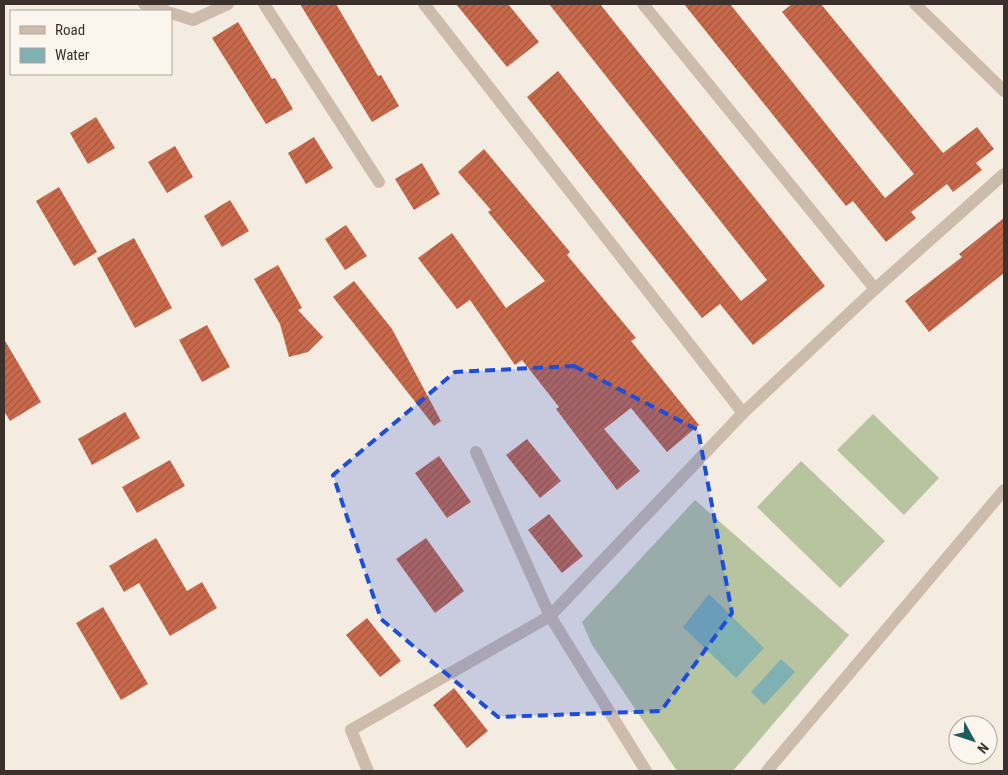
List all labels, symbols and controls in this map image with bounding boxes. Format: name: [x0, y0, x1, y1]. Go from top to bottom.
legend: [10, 10, 172, 75]
text: Road: [55, 21, 85, 39]
text: Water: [55, 46, 90, 64]
north arrow: [948, 715, 998, 765]
text: N: [974, 740, 992, 757]

